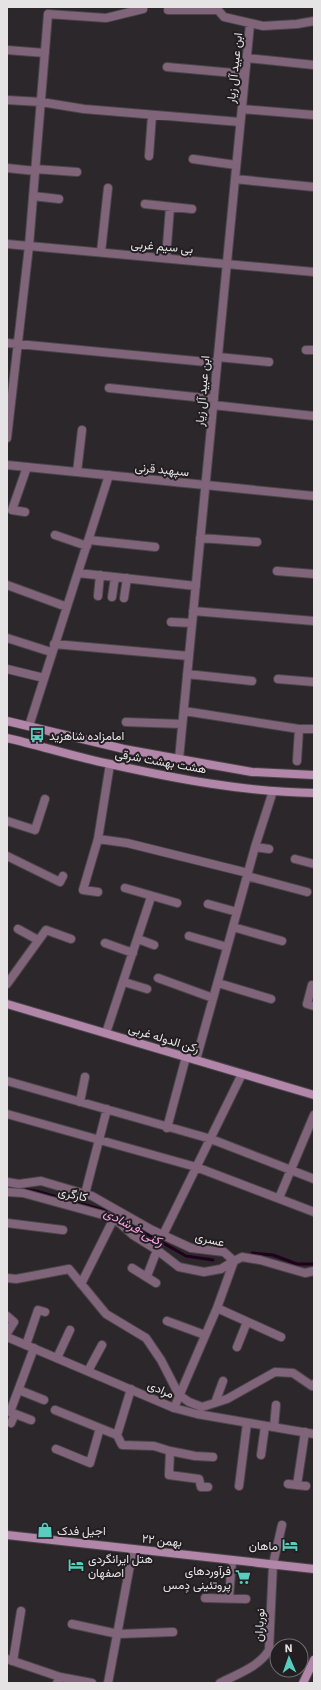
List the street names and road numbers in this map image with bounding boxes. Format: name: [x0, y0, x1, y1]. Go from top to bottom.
street label: ابن عبید آل زیار: [223, 32, 246, 105]
street label: بی سیم غربی: [130, 236, 194, 257]
street label: ابن عبید آل زیار: [191, 355, 214, 428]
street label: سپهبد قرنی: [134, 459, 190, 480]
street label: هشت بهشت شرقی: [114, 746, 208, 777]
street label: رکن الدوله غربی: [126, 1020, 201, 1057]
street label: کارگری: [57, 1183, 89, 1206]
street label: عسری: [194, 1228, 226, 1251]
street label: مرادی: [145, 1377, 176, 1402]
street label: ۲۲ بهمن: [141, 1530, 183, 1551]
street label: نورباران: [251, 1608, 268, 1642]

